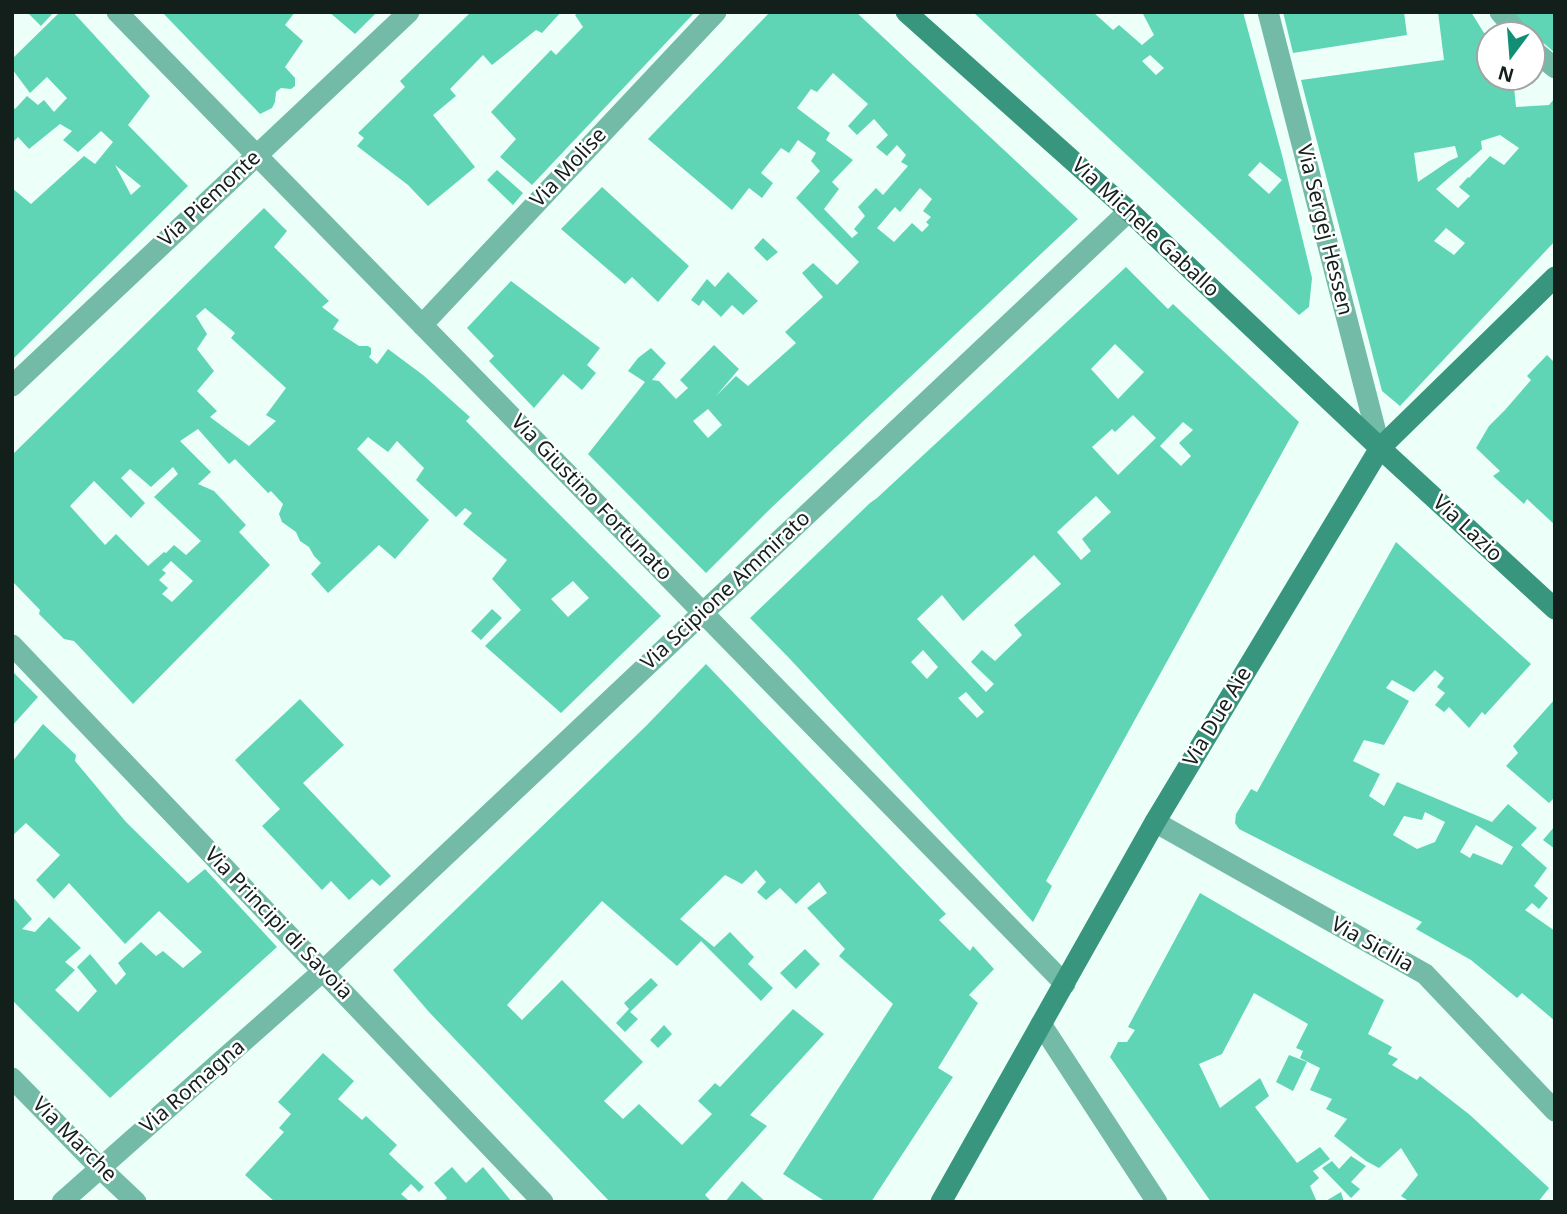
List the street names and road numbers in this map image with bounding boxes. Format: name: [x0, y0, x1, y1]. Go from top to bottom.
street label: Via Molise: [526, 123, 612, 213]
street label: Via Sergej Hessen: [1291, 142, 1357, 318]
street label: Via Piemonte: [154, 145, 266, 253]
street label: Via Michele Gaballo: [1066, 153, 1224, 303]
street label: Via Giustino Fortunato: [505, 410, 677, 586]
street label: Via Lazio: [1427, 490, 1507, 568]
street label: Via Scipione Ammirato: [636, 506, 816, 676]
street label: Via Due Aie: [1178, 663, 1258, 771]
street label: Via Principi di Savoia: [199, 843, 357, 1005]
street label: Via Sicilia: [1326, 912, 1418, 978]
street label: Via Romagna: [136, 1035, 250, 1139]
street label: Via Marche: [26, 1092, 122, 1188]

